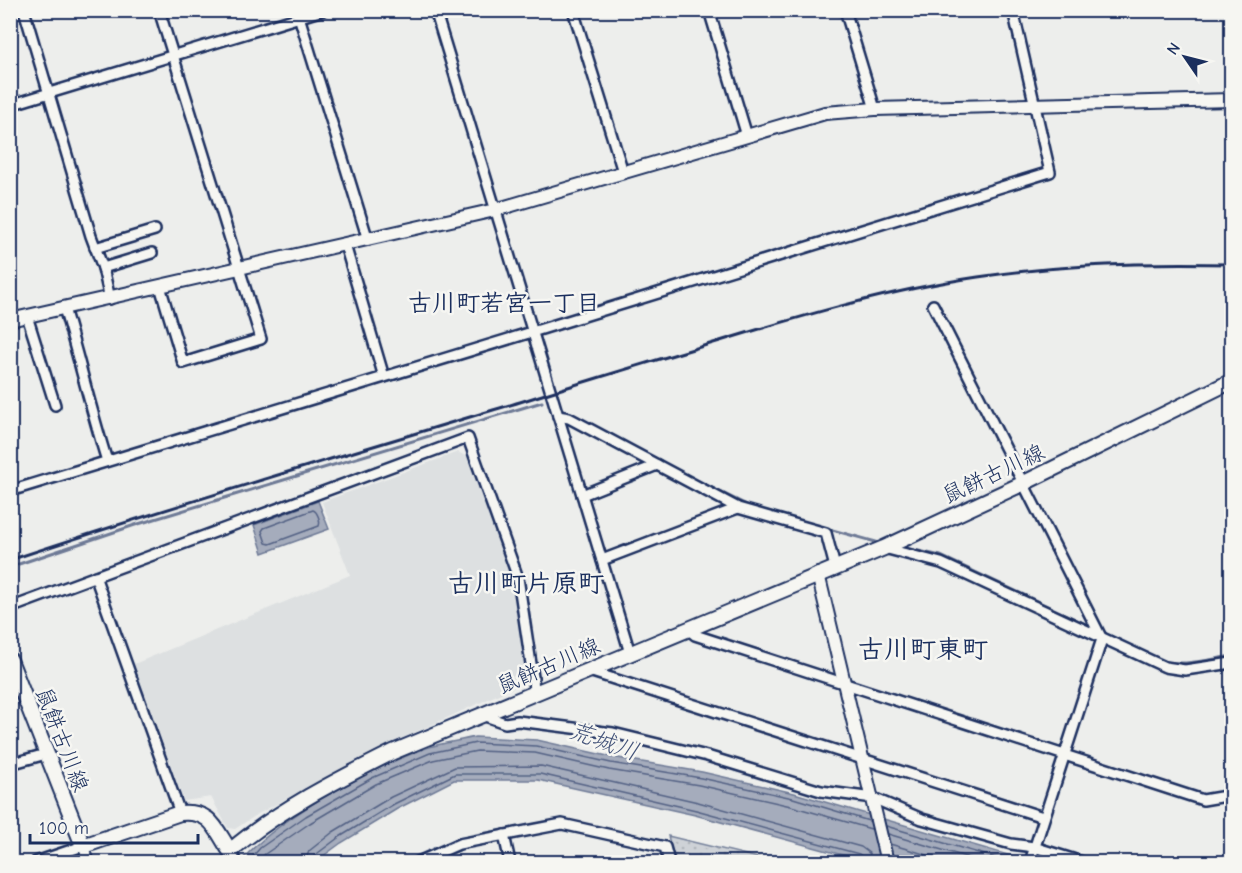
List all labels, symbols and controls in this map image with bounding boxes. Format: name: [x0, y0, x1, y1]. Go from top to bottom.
north arrow: [1155, 27, 1215, 87]
text: N: [1163, 40, 1184, 58]
district label: 古川町若宮一丁目: [408, 289, 600, 317]
street label: 鼠餅古川線: [938, 439, 1049, 509]
district label: 古川町片原町: [448, 569, 604, 599]
street label: 鼠餅古川線: [493, 632, 604, 699]
district label: 古川町東町: [858, 635, 988, 665]
street label: 鼠餅古川線: [30, 683, 94, 795]
water label: 荒城川: [565, 716, 643, 766]
scale bar: [30, 807, 198, 845]
text: 100 m: [39, 818, 89, 839]

